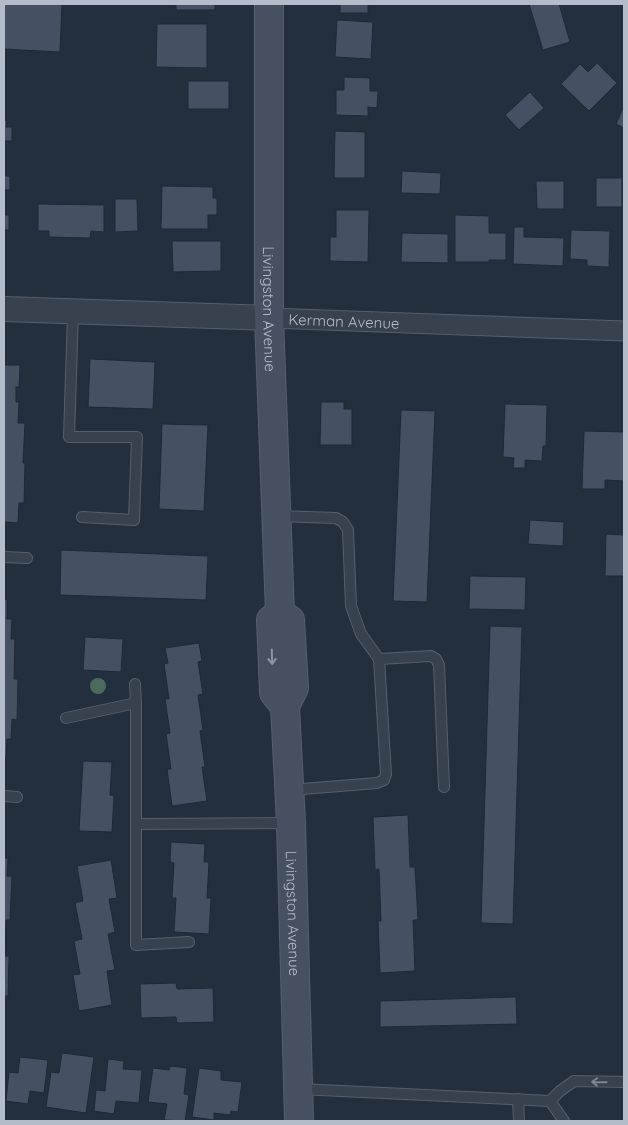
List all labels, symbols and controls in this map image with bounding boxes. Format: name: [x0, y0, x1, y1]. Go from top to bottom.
street label: Livingston Avenue: [259, 246, 280, 372]
street label: Kerman Avenue: [288, 309, 400, 332]
one-way arrow: [268, 649, 277, 665]
street label: Livingston Avenue: [282, 850, 305, 976]
one-way arrow: [591, 1077, 608, 1087]

